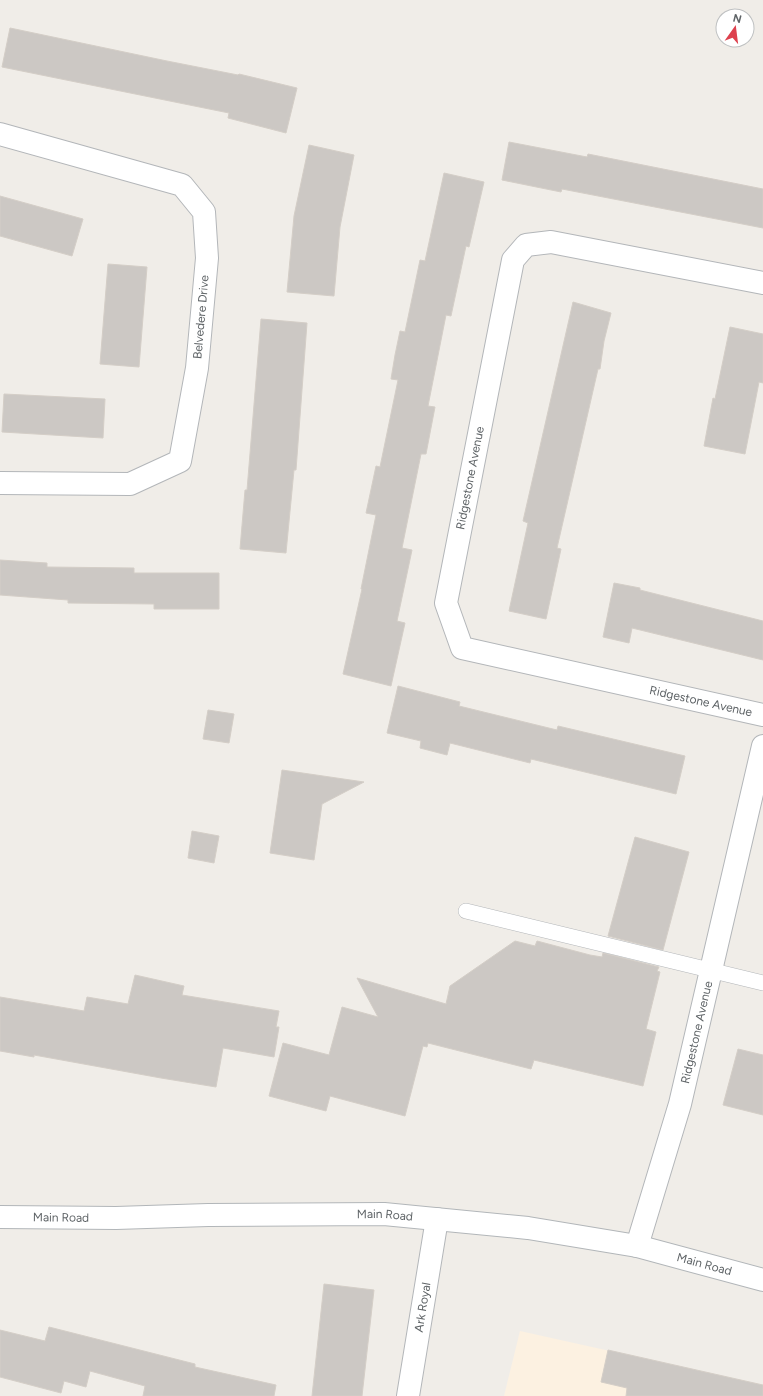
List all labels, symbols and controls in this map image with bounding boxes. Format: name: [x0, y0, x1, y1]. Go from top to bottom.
north arrow: [715, 8, 755, 48]
text: N: [732, 11, 743, 26]
street label: Belvedere Drive: [190, 274, 212, 359]
street label: Ridgestone Avenue: [453, 425, 487, 531]
street label: Ridgestone Avenue: [648, 683, 754, 720]
street label: Ridgestone Avenue: [678, 979, 715, 1085]
street label: Main Road: [357, 1207, 414, 1224]
street label: Main Road: [33, 1210, 89, 1225]
street label: Main Road: [675, 1250, 733, 1278]
street label: Ark Royal: [412, 1281, 434, 1333]

